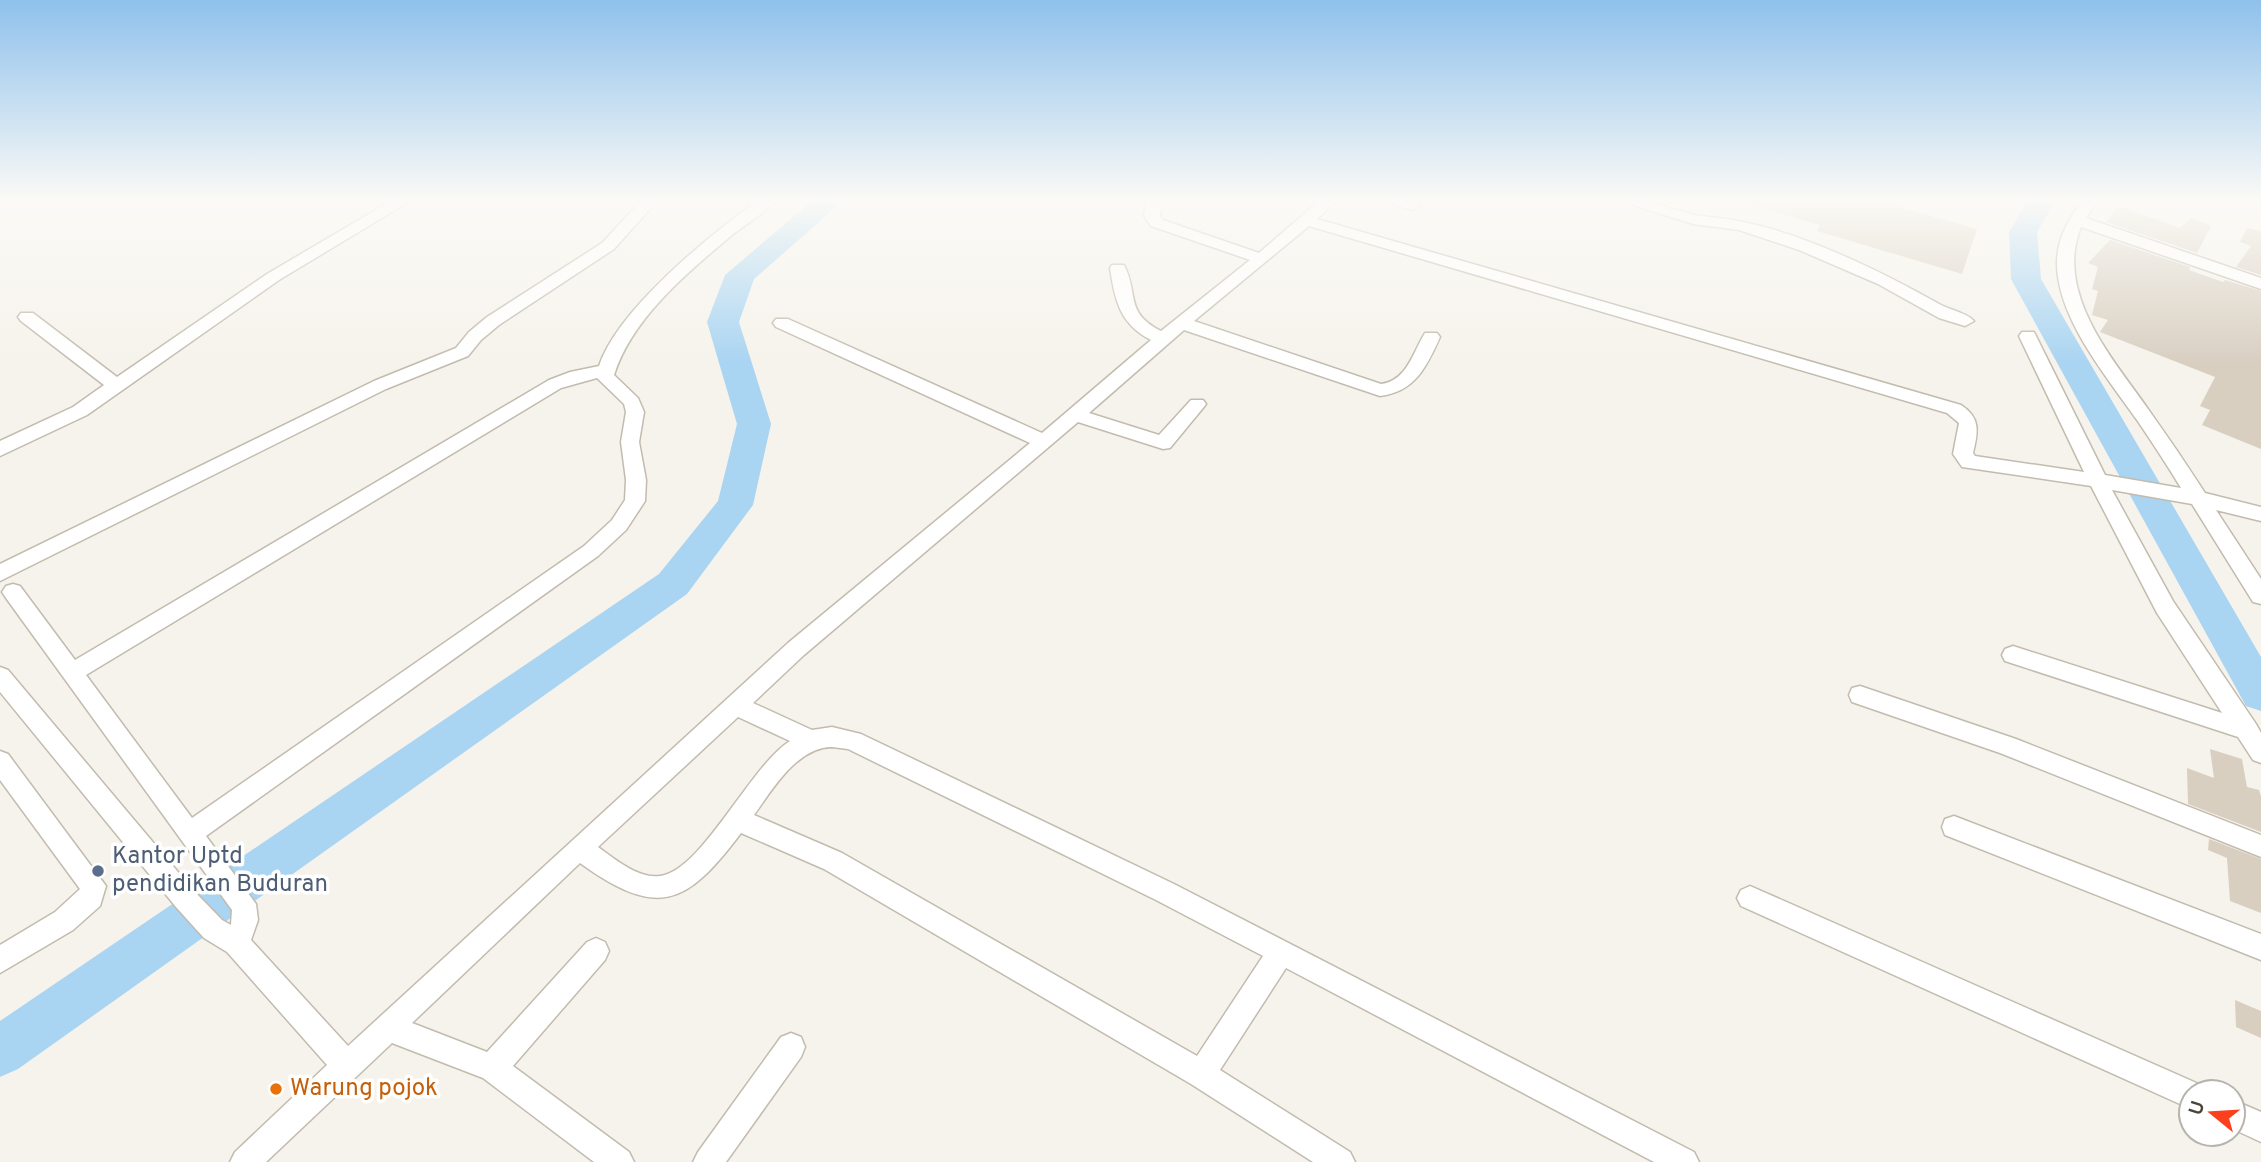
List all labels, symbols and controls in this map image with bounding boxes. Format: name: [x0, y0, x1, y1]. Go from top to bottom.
place label: Kantor Uptd pendidikan Buduran: [112, 842, 328, 900]
marker: Kantor Uptd pendidikan Buduran: [90, 863, 106, 879]
place label: Warung pojok: [290, 1074, 438, 1104]
north arrow: [2177, 1078, 2247, 1148]
marker: Warung pojok: [268, 1081, 284, 1097]
text: U: [2184, 1098, 2211, 1119]

